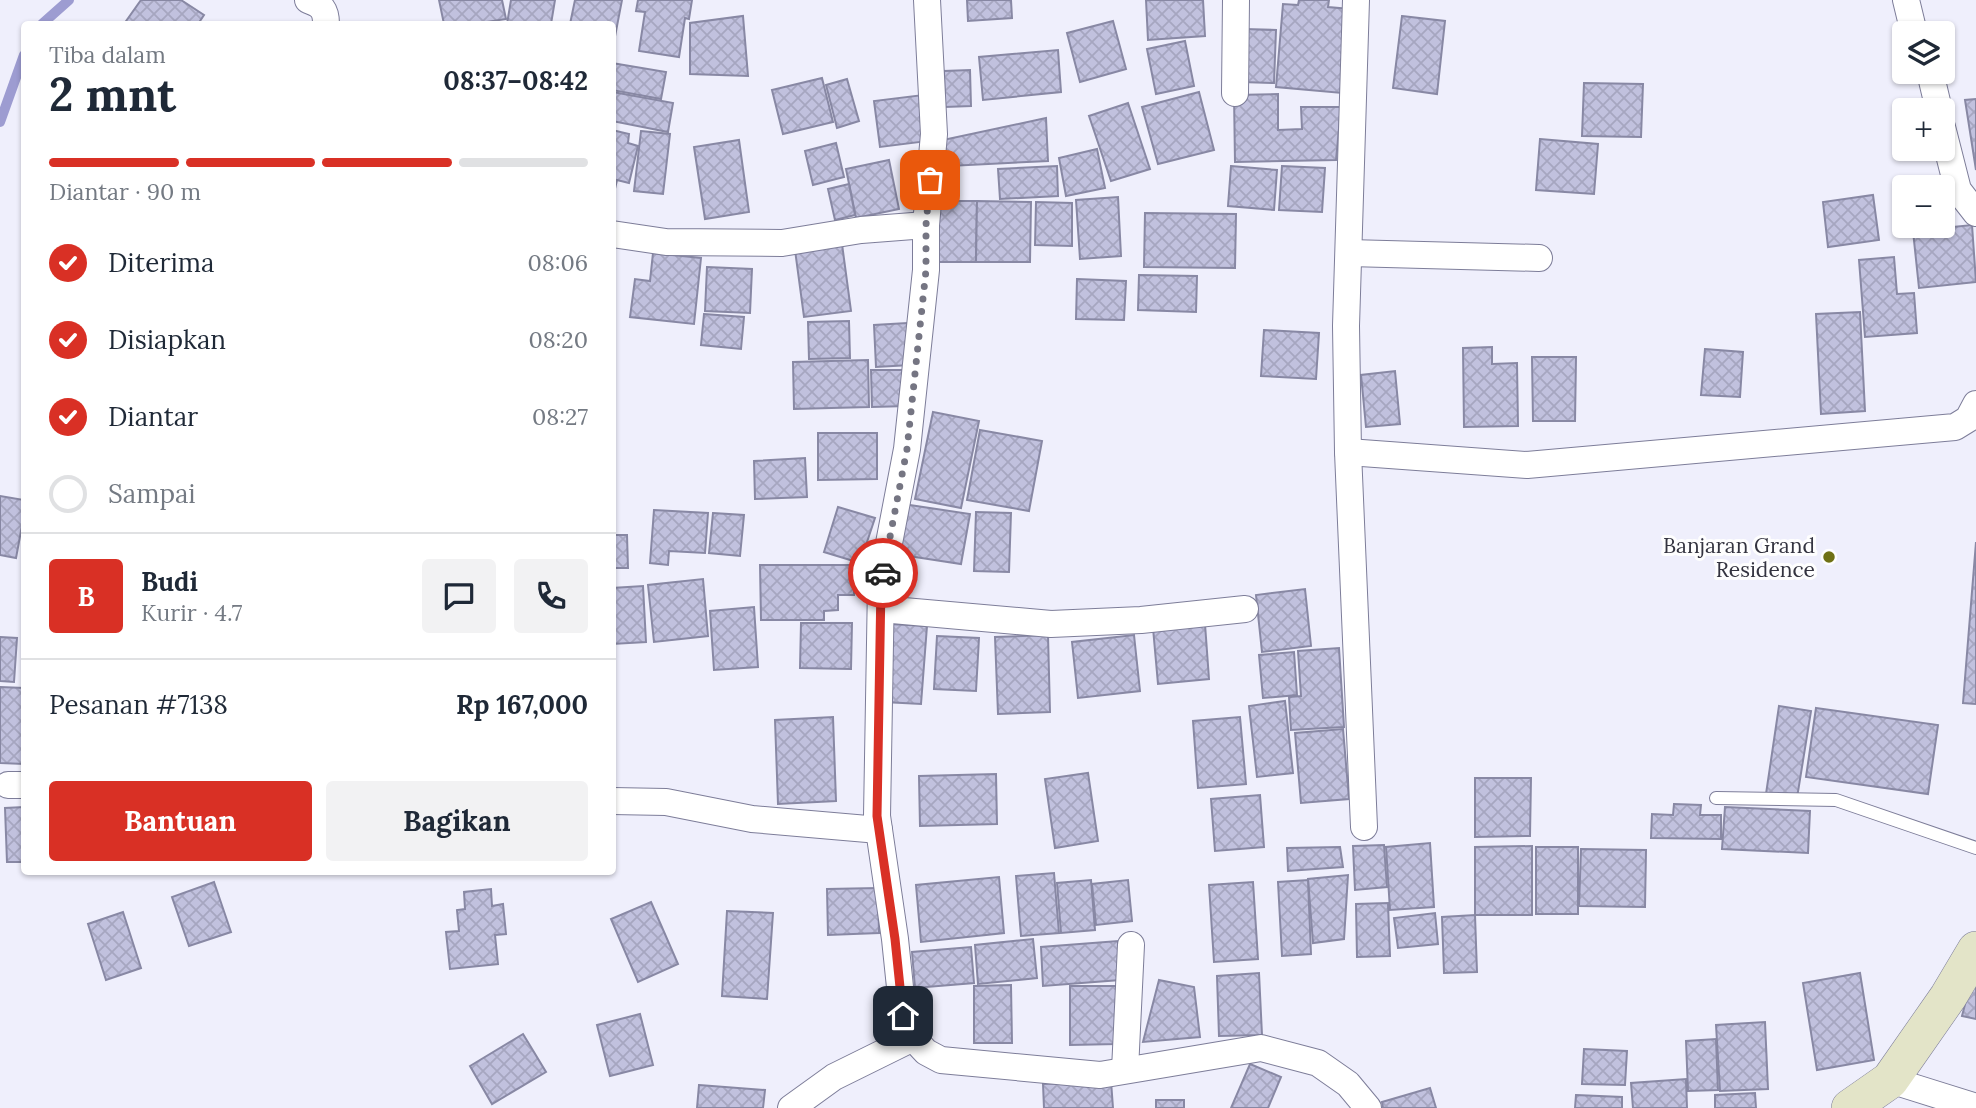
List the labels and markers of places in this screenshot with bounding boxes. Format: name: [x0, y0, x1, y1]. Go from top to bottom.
pin: [900, 150, 960, 210]
place label: Banjaran Grand Residence: [1663, 532, 1815, 583]
marker: Banjaran Grand Residence: [1821, 549, 1837, 565]
pin: [873, 986, 933, 1046]

